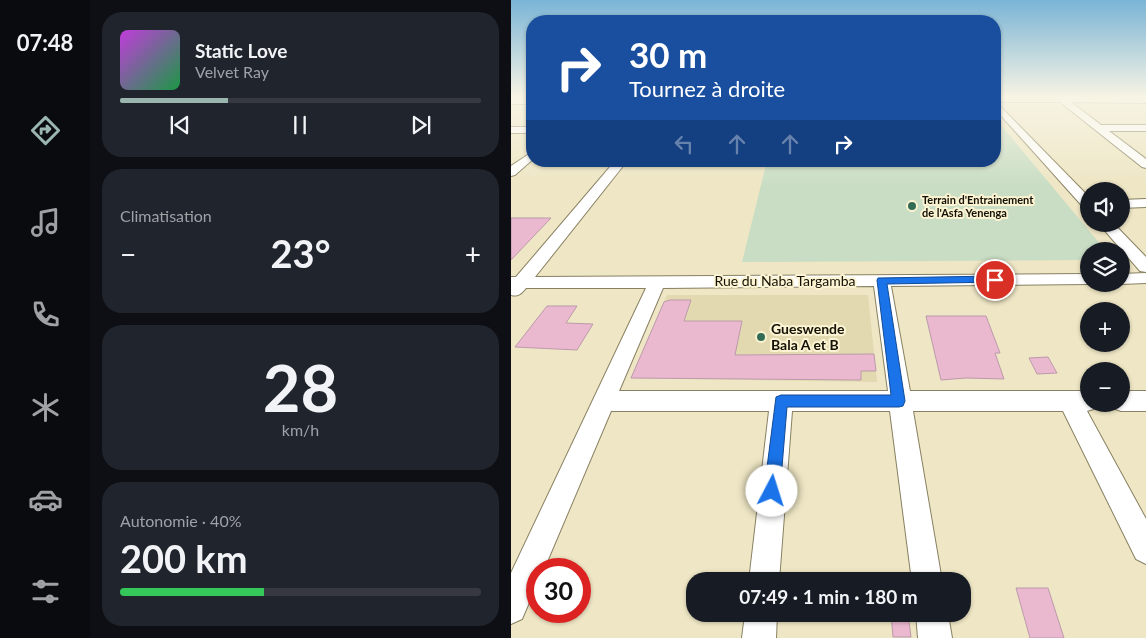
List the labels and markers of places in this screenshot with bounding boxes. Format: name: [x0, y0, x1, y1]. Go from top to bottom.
place label: Terrain d'Entrainement de l'Asfa Yenenga: [922, 193, 1034, 219]
marker: Terrain d'Entrainement de l'Asfa Yenenga: [906, 200, 918, 212]
pin: [974, 259, 1016, 301]
place label: Gueswende Bala A et B: [771, 320, 845, 353]
marker: Gueswende Bala A et B: [755, 331, 767, 343]

